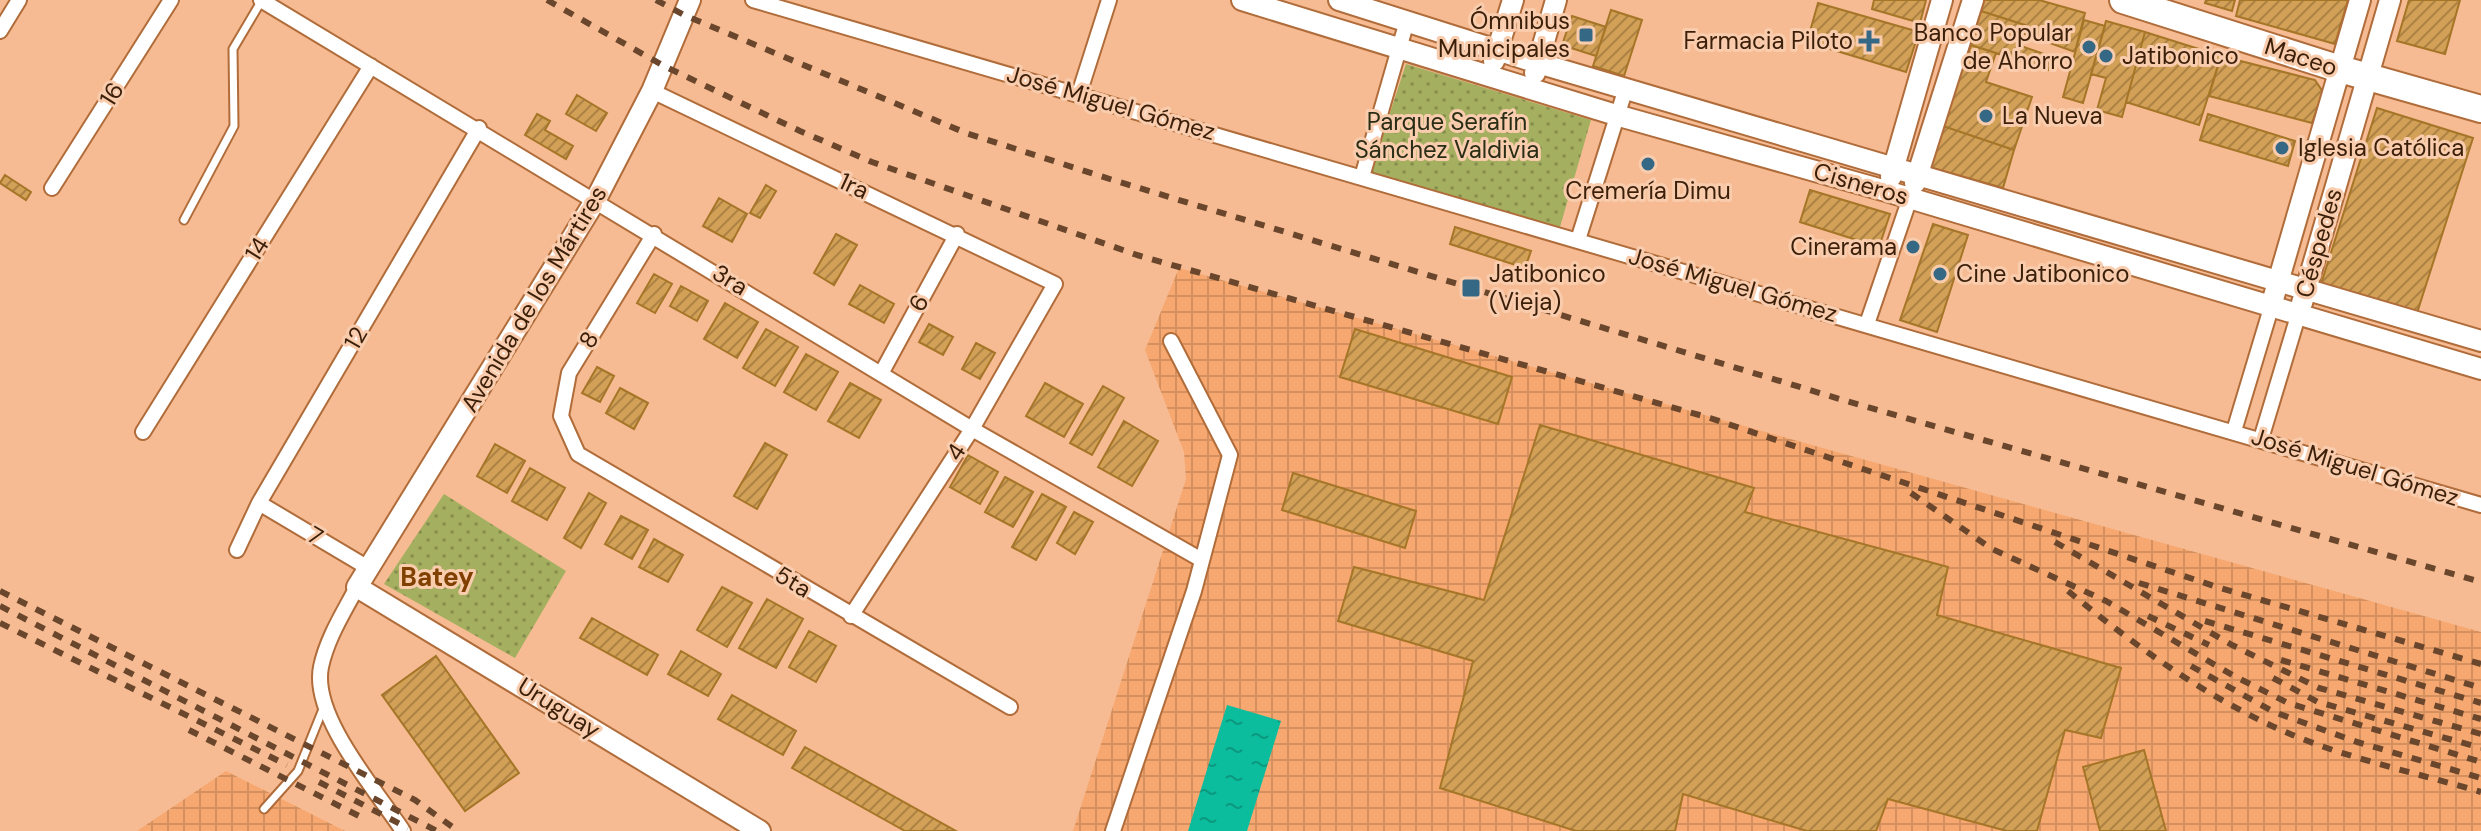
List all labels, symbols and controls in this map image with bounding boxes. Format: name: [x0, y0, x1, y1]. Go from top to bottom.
place label: Ómnibus Municipales: [1438, 5, 1570, 64]
place label: Banco Popular de Ahorro: [1914, 17, 2073, 76]
place label: Farmacia Piloto: [1684, 25, 1853, 56]
marker: Ómnibus Municipales: [1577, 26, 1595, 44]
street label: Maceo: [2261, 30, 2342, 83]
marker: Farmacia Piloto: [1860, 32, 1878, 50]
marker: Banco Popular de Ahorro: [2080, 38, 2098, 56]
place label: Jatibonico: [2122, 40, 2239, 71]
marker: Jatibonico: [2097, 47, 2115, 65]
street label: José Miguel Gómez: [1003, 58, 1219, 147]
street label: 16: [92, 76, 131, 112]
place label: La Nueva: [2002, 100, 2103, 131]
park label: Parque Serafín Sánchez Valdivia: [1355, 106, 1539, 165]
marker: La Nueva: [1977, 107, 1995, 125]
place label: Iglesia Católica: [2298, 132, 2464, 163]
marker: Iglesia Católica: [2273, 139, 2291, 157]
marker: Cremería Dimu: [1639, 155, 1657, 173]
street label: Cisneros: [1810, 155, 1912, 212]
street label: 1ra: [834, 165, 874, 206]
place label: Cremería Dimu: [1565, 175, 1731, 206]
street label: Avenida de los Mártires: [454, 180, 614, 418]
street label: Céspedes: [2288, 185, 2349, 301]
street label: 14: [238, 231, 276, 266]
place label: Cinerama: [1790, 231, 1897, 262]
marker: Cinerama: [1904, 238, 1922, 256]
street label: José Miguel Gómez: [1625, 240, 1841, 329]
street label: 3ra: [707, 257, 754, 302]
place label: Jatibonico (Vieja): [1489, 258, 1606, 317]
place label: Cine Jatibonico: [1956, 258, 2129, 289]
marker: Cine Jatibonico: [1931, 265, 1949, 283]
marker: Jatibonico (Vieja): [1460, 277, 1482, 299]
street label: 6: [901, 289, 936, 317]
street label: 12: [337, 321, 374, 355]
street label: 8: [572, 326, 606, 354]
street label: José Miguel Gómez: [2248, 420, 2463, 513]
street label: 4: [939, 437, 973, 466]
street label: 7: [302, 519, 329, 552]
street label: 5ta: [769, 559, 817, 604]
district label: Batey: [400, 560, 474, 594]
street label: Uruguay: [512, 670, 606, 745]

